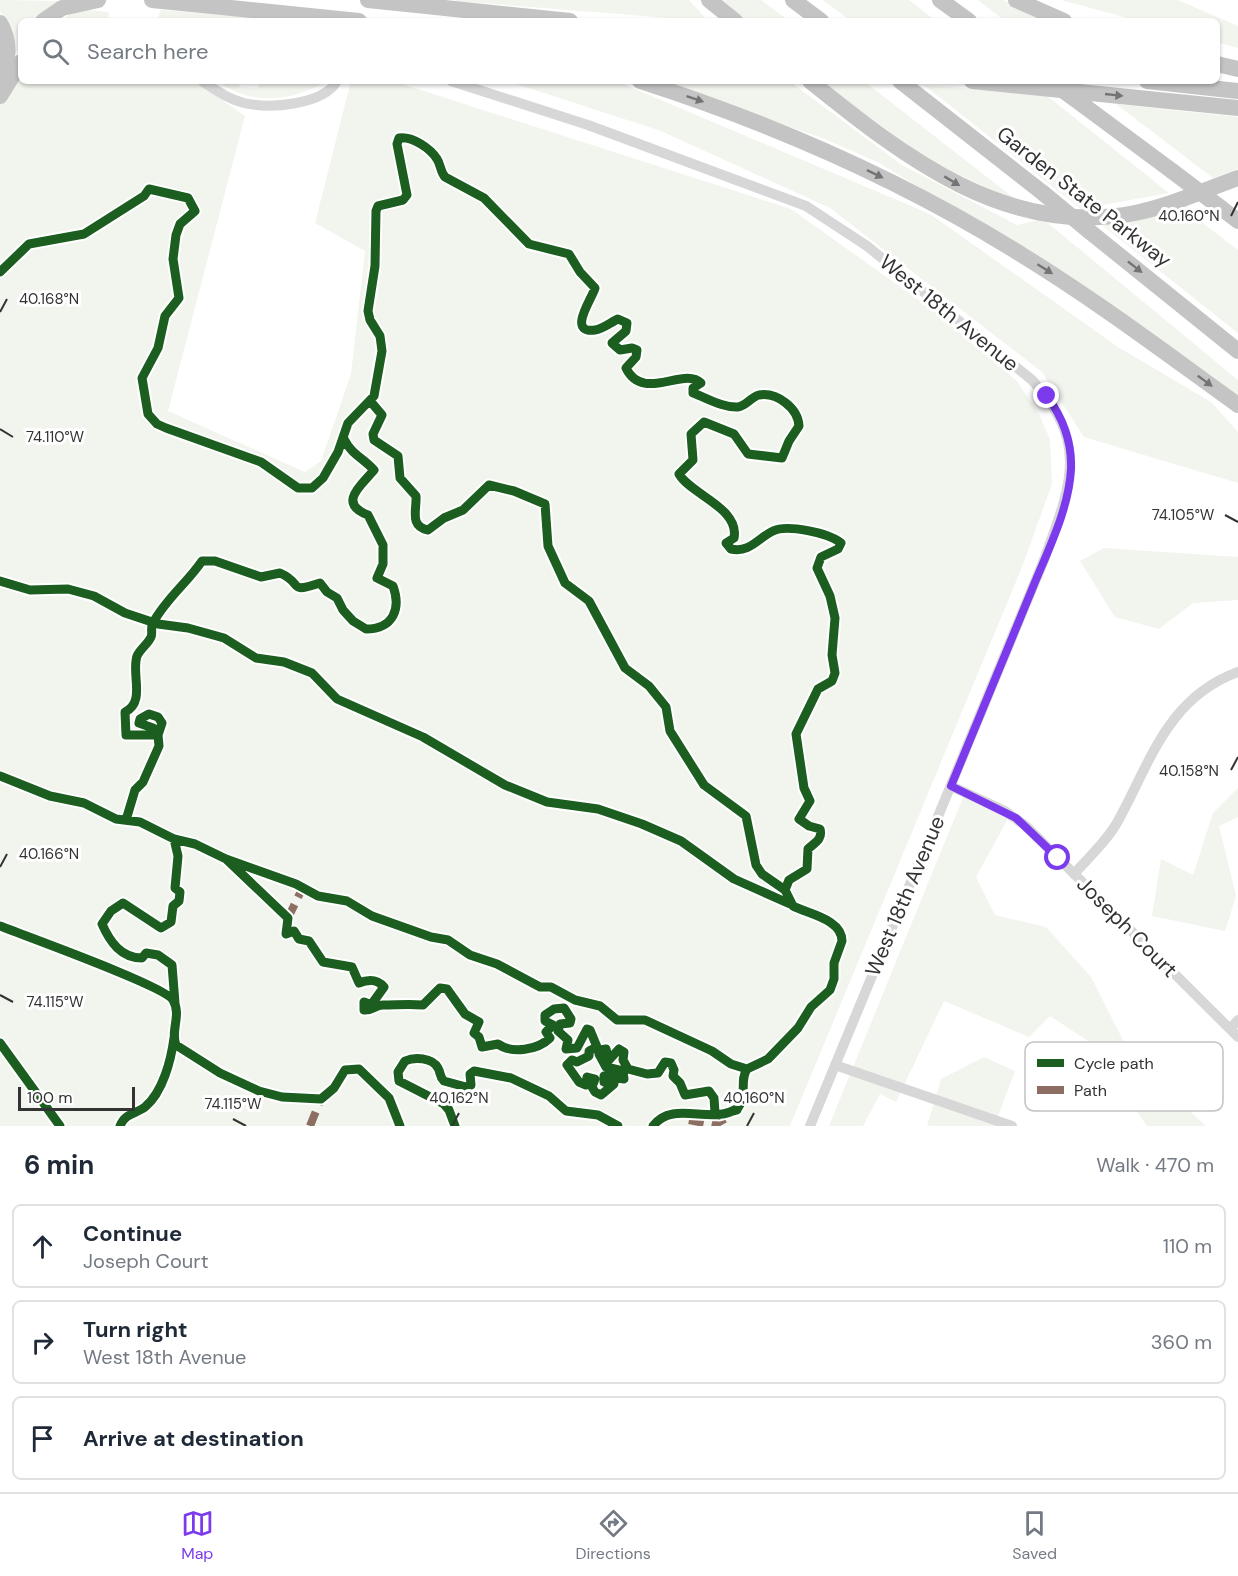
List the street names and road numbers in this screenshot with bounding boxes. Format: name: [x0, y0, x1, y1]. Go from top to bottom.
street label: Garden State Parkway: [991, 120, 1177, 274]
street label: West 18th Avenue: [873, 248, 1025, 378]
street label: West 18th Avenue: [859, 811, 951, 980]
street label: Joseph Court: [1071, 871, 1183, 983]

